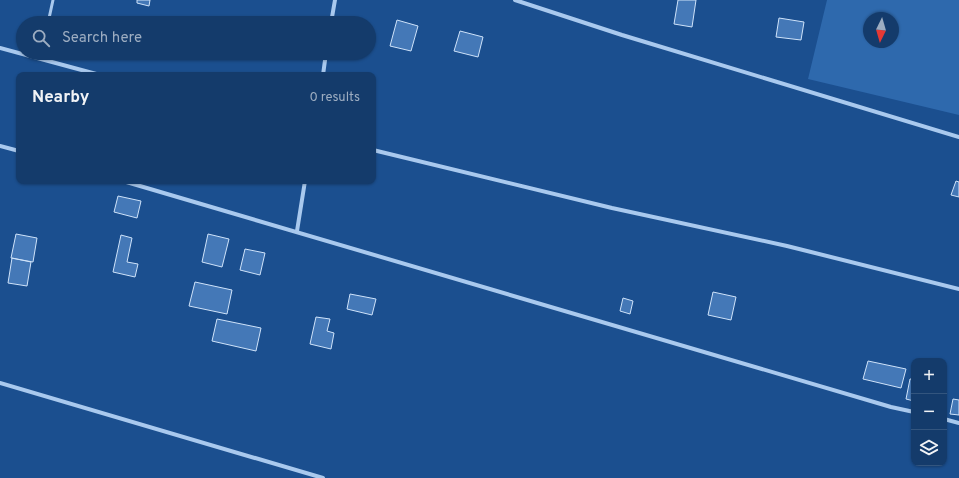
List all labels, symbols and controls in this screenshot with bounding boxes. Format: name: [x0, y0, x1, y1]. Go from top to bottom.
north arrow: [863, 12, 899, 48]
search box: [16, 16, 376, 60]
icon: search: [30, 27, 52, 49]
text: Search here: [62, 29, 142, 48]
text: Nearby: [32, 87, 89, 109]
text: 0 results: [309, 90, 360, 106]
map controls: [911, 358, 947, 466]
button: +: [911, 358, 947, 394]
button: −: [911, 394, 947, 430]
button: layers: [911, 430, 947, 466]

